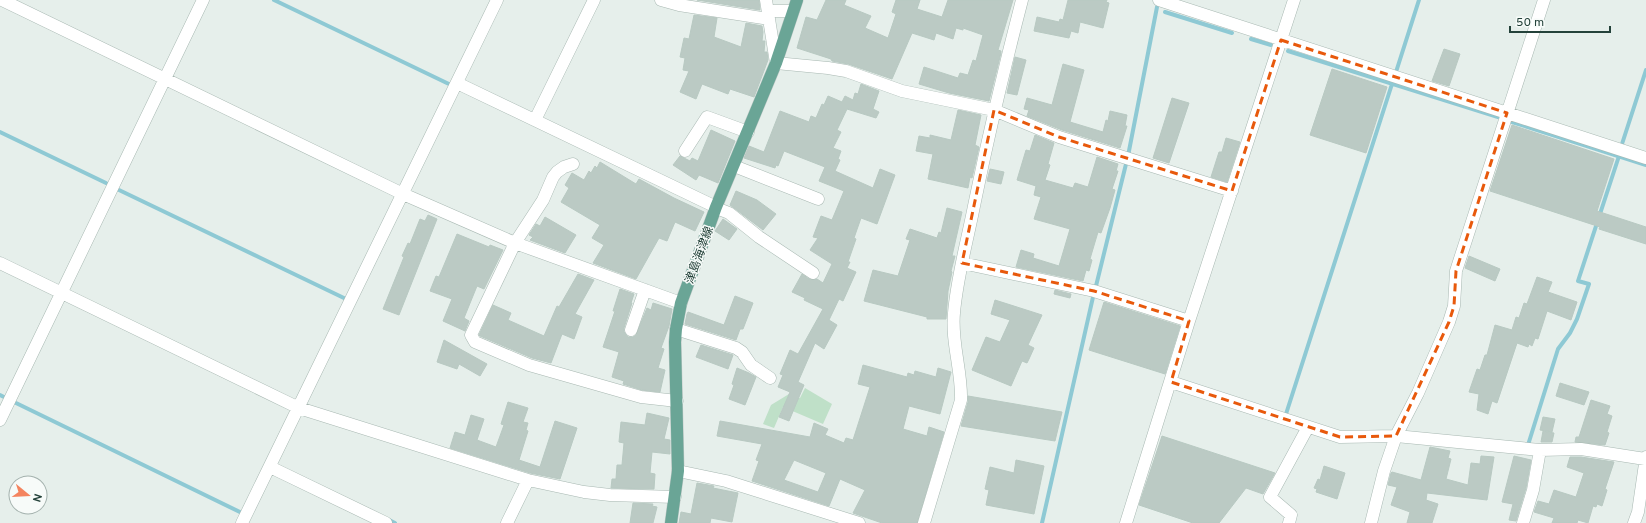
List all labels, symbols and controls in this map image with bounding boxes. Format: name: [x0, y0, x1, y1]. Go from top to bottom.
scale bar: [1510, 8, 1610, 34]
text: 50 m: [1516, 15, 1544, 31]
street label: 津島海津線: [682, 224, 718, 286]
north arrow: [8, 475, 48, 515]
text: N: [29, 492, 44, 504]

